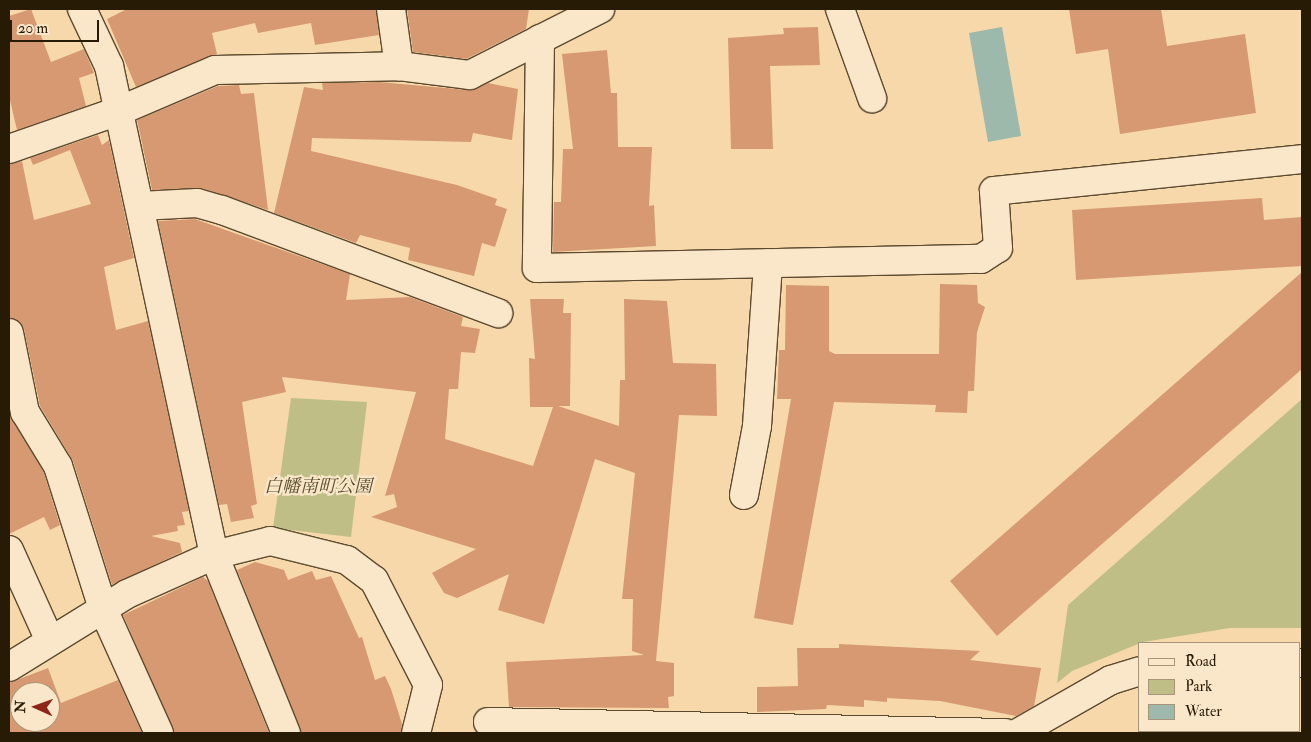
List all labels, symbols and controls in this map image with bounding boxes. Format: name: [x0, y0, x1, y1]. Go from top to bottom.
scale bar: [12, 10, 101, 42]
text: 20 m: [18, 19, 48, 38]
park label: 白幡南町公園: [264, 476, 372, 498]
legend: [1138, 642, 1301, 732]
text: Road: [1185, 652, 1216, 671]
text: Park: [1185, 677, 1212, 696]
north arrow: [10, 682, 60, 732]
text: N: [12, 700, 29, 713]
text: Water: [1185, 702, 1222, 721]

